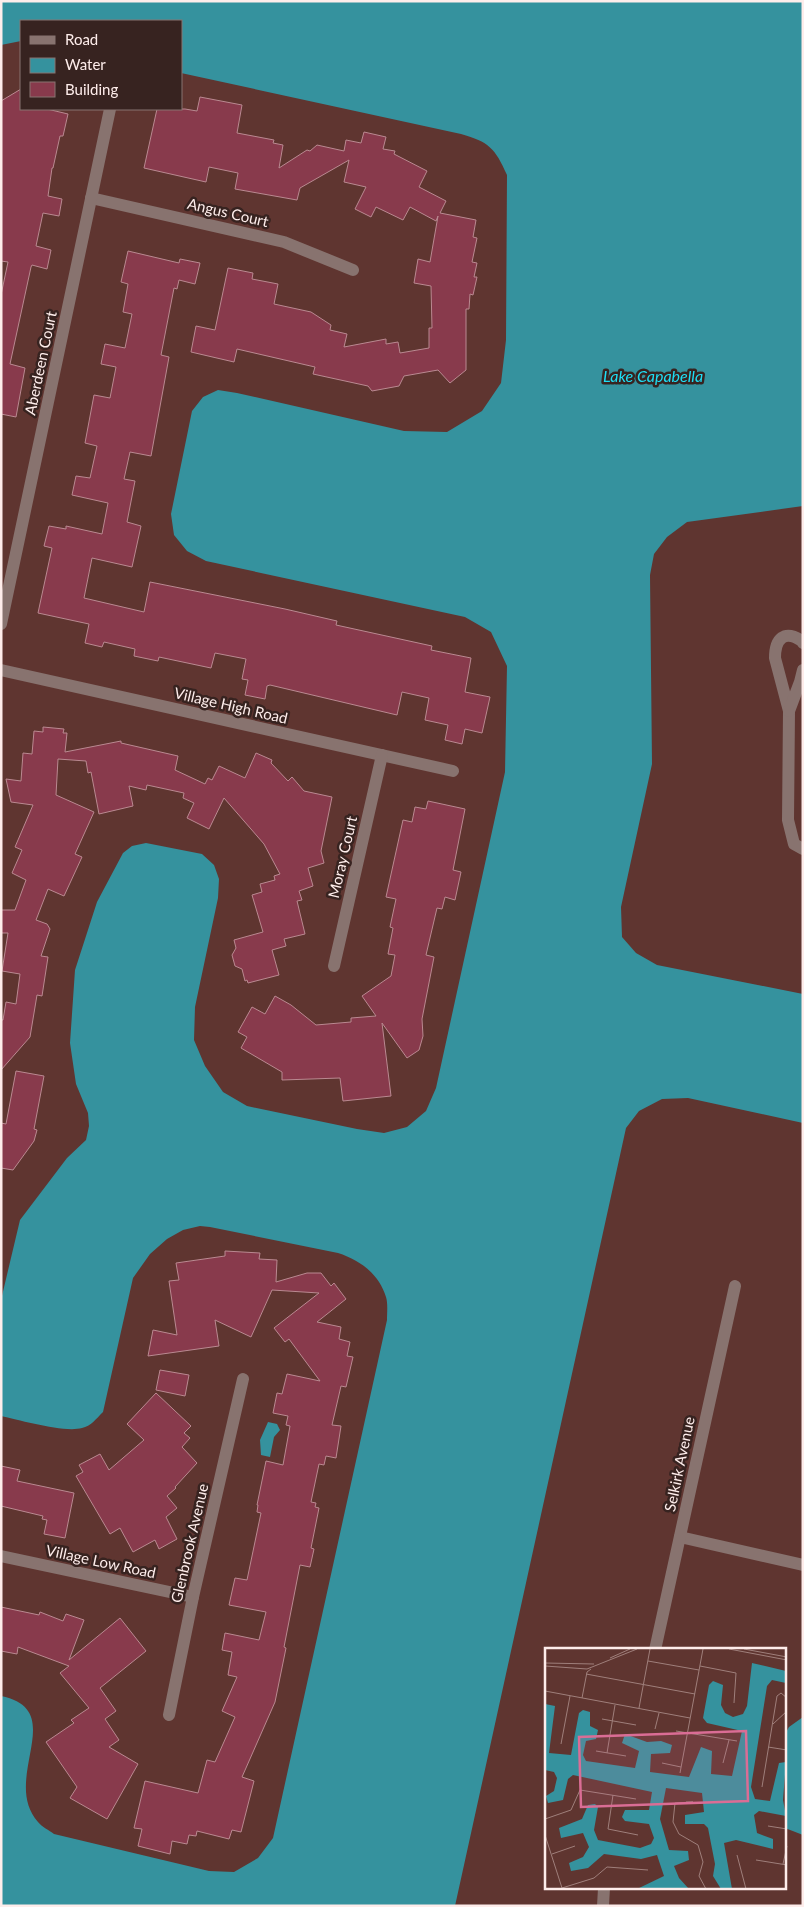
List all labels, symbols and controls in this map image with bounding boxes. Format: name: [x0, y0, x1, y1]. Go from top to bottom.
legend: [20, 20, 182, 110]
text: Road: [65, 30, 98, 48]
text: Water: [65, 55, 106, 73]
text: Building: [65, 80, 118, 98]
street label: Angus Court: [186, 194, 271, 230]
street label: Aberdeen Court: [20, 309, 60, 417]
water label: Lake Capabella: [603, 366, 703, 385]
street label: Village High Road: [172, 683, 290, 727]
street label: Moray Court: [324, 814, 360, 900]
street label: Selkirk Avenue: [660, 1415, 698, 1513]
street label: Glenbrook Avenue: [167, 1482, 211, 1604]
street label: Village Low Road: [44, 1541, 158, 1581]
inset map: [545, 1648, 786, 1890]

